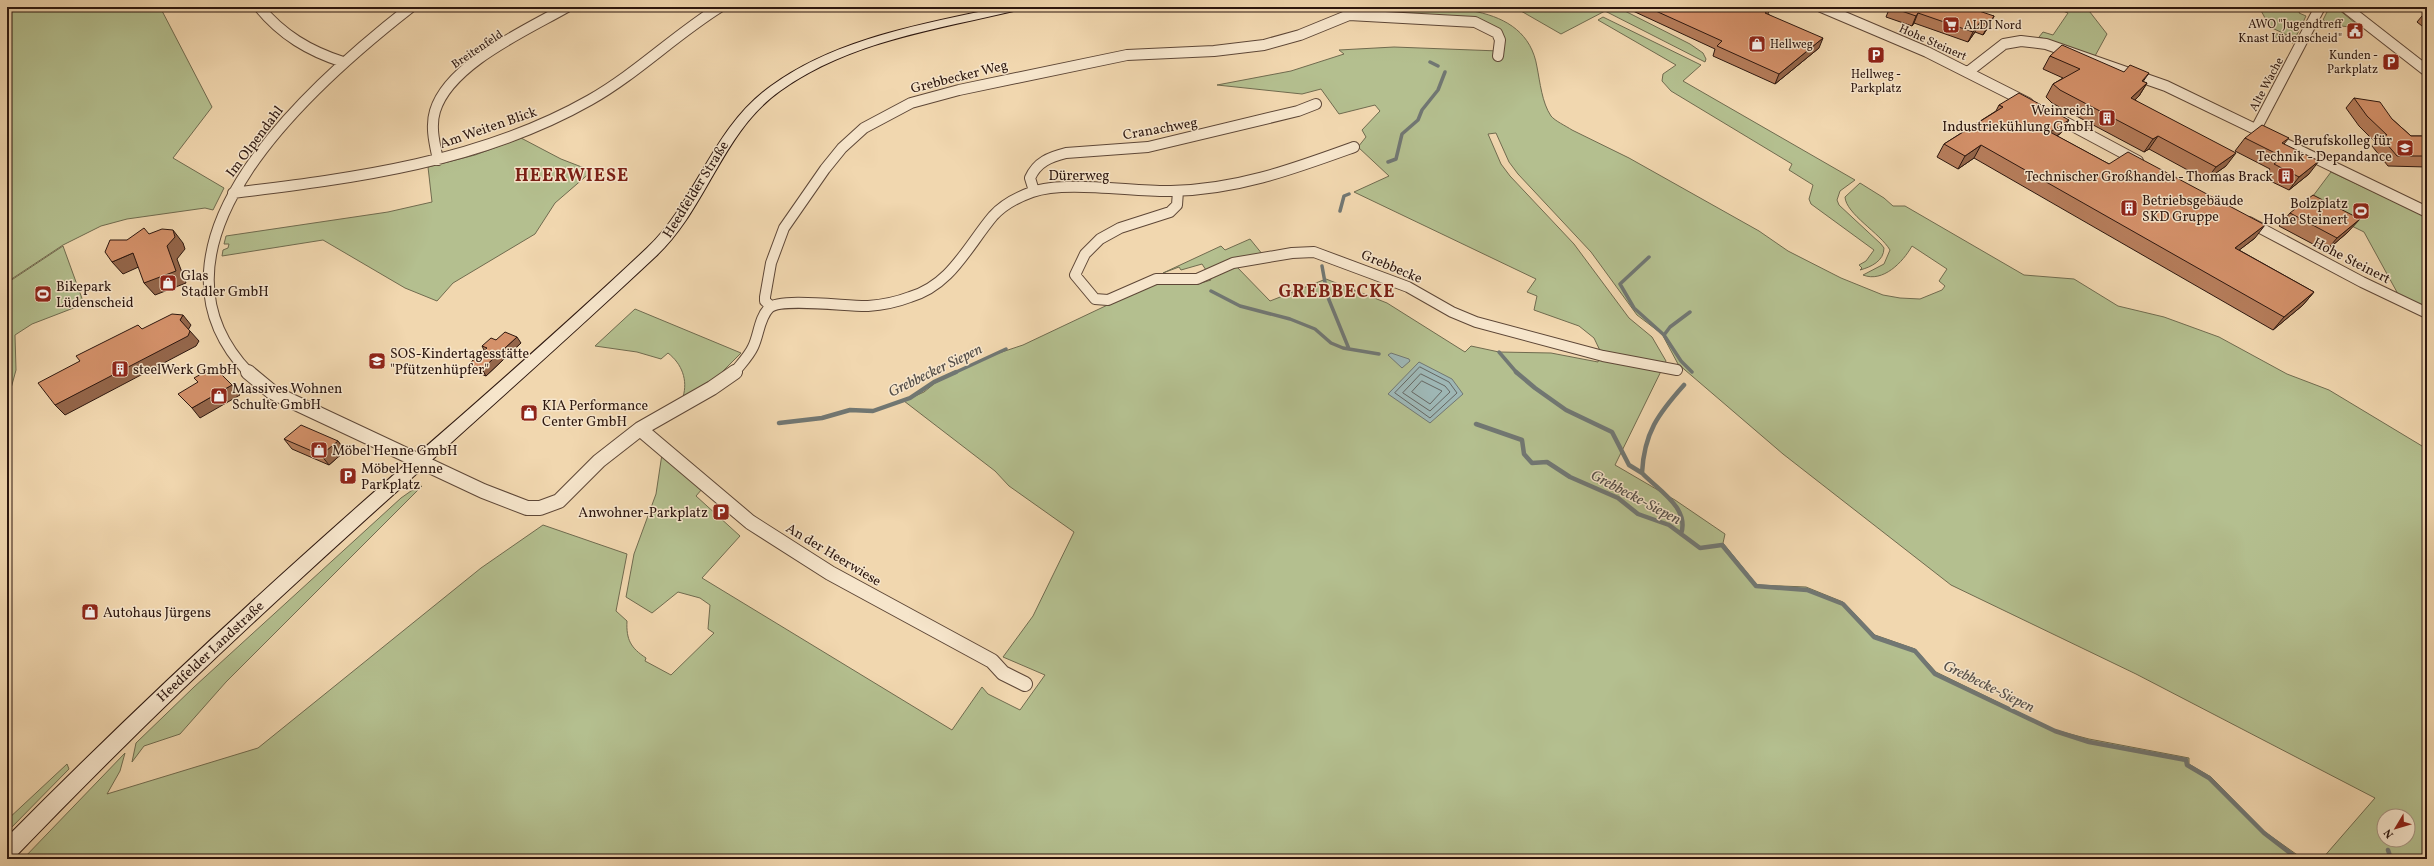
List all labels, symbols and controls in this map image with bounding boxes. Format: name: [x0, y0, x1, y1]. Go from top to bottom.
supermarket icon: ALDI Nord: [1941, 15, 1961, 35]
place label: AWO "Jugendtreff Knast Lüdenscheid": [2238, 17, 2343, 47]
place label: ALDI Nord: [1964, 18, 2022, 34]
street label: Hohe Steinert: [1896, 21, 1969, 65]
public building icon: AWO "Jugendtreff Knast Lüdenscheid": [2345, 21, 2365, 41]
street label: Breitenfeld: [449, 27, 507, 73]
shop icon: Hellweg: [1747, 34, 1767, 54]
place label: Hellweg: [1770, 37, 1813, 53]
parking icon: Hellweg - Parkplatz: [1866, 45, 1886, 65]
place label: Kunden - Parkplatz: [2327, 48, 2378, 78]
parking icon: Kunden - Parkplatz: [2381, 52, 2401, 72]
street label: Alte Wache: [2246, 54, 2288, 114]
street label: Grebbecker Weg: [909, 56, 1010, 99]
place label: Hellweg - Parkplatz: [1851, 67, 1901, 97]
street label: Im Olpendahl: [222, 102, 288, 182]
place label: Weinreich Industriekühlung GmbH: [1942, 102, 2094, 137]
street label: Am Weiten Blick: [437, 103, 540, 154]
building icon: Weinreich Industriekühlung GmbH: [2097, 108, 2117, 128]
street label: Cranachweg: [1121, 114, 1199, 145]
place label: Berufskolleg für Technik - Depandance: [2256, 132, 2392, 167]
street label: Heedfelder Straße: [659, 137, 734, 242]
school or university icon: Berufskolleg für Technik - Depandance: [2395, 138, 2415, 158]
district label: HEERWIESE: [515, 164, 629, 189]
building icon: Technischer Großhandel - Thomas Brack: [2276, 166, 2296, 186]
street label: Dürerweg: [1049, 167, 1109, 186]
place label: Technischer Großhandel - Thomas Brack: [2025, 168, 2273, 187]
place label: Betriebsgebäude SKD Gruppe: [2142, 192, 2244, 227]
place label: Bolzplatz Hohe Steinert: [2263, 195, 2348, 230]
building icon: Betriebsgebäude SKD Gruppe: [2119, 198, 2139, 218]
sports icon: Bolzplatz Hohe Steinert: [2351, 201, 2371, 221]
street label: Hohe Steinert: [2309, 234, 2393, 289]
street label: Grebbecke: [1358, 246, 1425, 289]
place label: Glas Stadler GmbH: [181, 267, 269, 302]
shop icon: Glas Stadler GmbH: [158, 273, 178, 293]
place label: Bikepark Lüdenscheid: [56, 278, 134, 313]
district label: GREBBECKE: [1279, 280, 1395, 305]
sports icon: Bikepark Lüdenscheid: [33, 284, 53, 304]
water label: Grebbecker Siepen: [885, 339, 986, 403]
place label: SOS-Kindertagesstätte "Pfützenhüpfer": [390, 345, 529, 380]
school or university icon: SOS-Kindertagesstätte "Pfützenhüpfer": [367, 351, 387, 371]
building icon: steelWerk GmbH: [110, 359, 130, 379]
place label: steelWerk GmbH: [133, 361, 237, 380]
place label: Massives Wohnen Schulte GmbH: [232, 380, 342, 415]
shop icon: Massives Wohnen Schulte GmbH: [209, 386, 229, 406]
place label: KIA Performance Center GmbH: [542, 397, 649, 432]
shop icon: KIA Performance Center GmbH: [519, 403, 539, 423]
shop icon: Möbel Henne GmbH: [309, 440, 329, 460]
place label: Möbel Henne GmbH: [332, 442, 458, 461]
place label: Möbel Henne Parkplatz: [361, 460, 443, 495]
parking icon: Möbel Henne Parkplatz: [338, 466, 358, 486]
water label: Grebbecke-Siepen: [1586, 466, 1684, 531]
parking icon: Anwohner-Parkplatz: [711, 502, 731, 522]
place label: Anwohner-Parkplatz: [578, 504, 708, 523]
street label: An der Heerwiese: [782, 519, 885, 591]
street label: Heedfelder Landstraße: [153, 597, 269, 707]
shop icon: Autohaus Jürgens: [80, 602, 100, 622]
place label: Autohaus Jürgens: [103, 604, 211, 623]
water label: Grebbecke-Siepen: [1939, 656, 2038, 719]
north arrow: [2376, 808, 2416, 848]
text: N: [2381, 825, 2398, 841]

